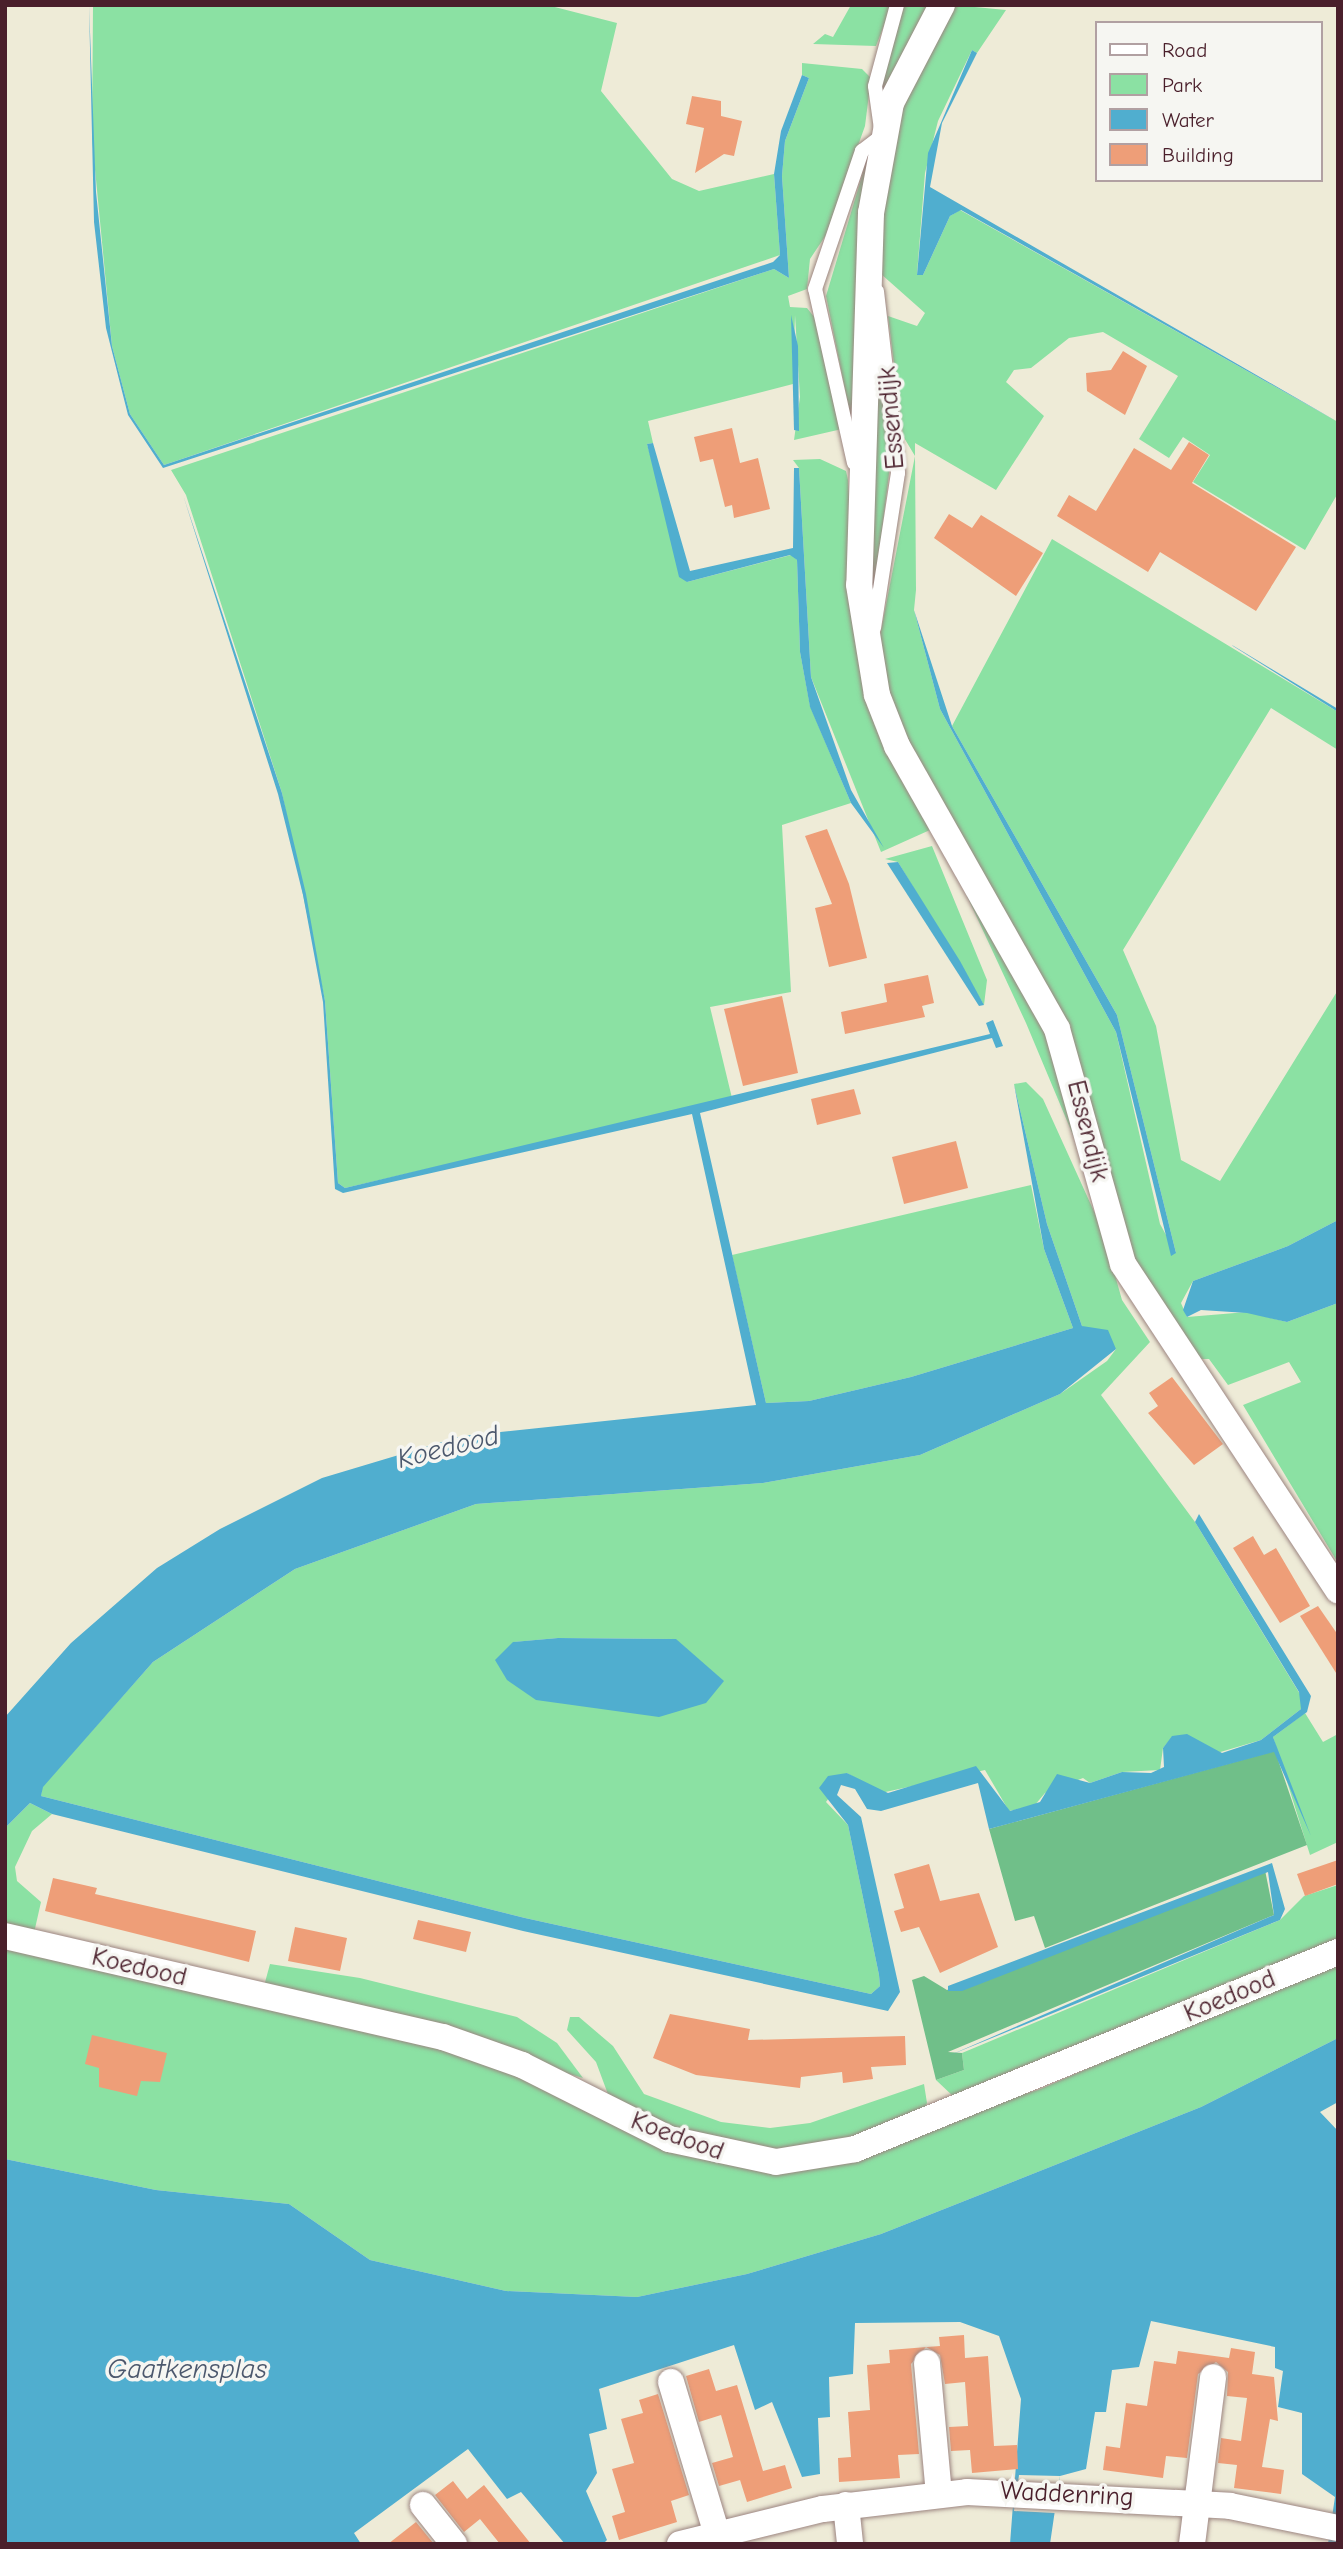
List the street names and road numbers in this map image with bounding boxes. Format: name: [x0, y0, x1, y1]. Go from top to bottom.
street label: Essendijk: [872, 365, 912, 471]
street label: Essendijk: [1059, 1077, 1115, 1185]
street label: Koedood: [89, 1942, 189, 1994]
street label: Koedood: [1180, 1964, 1280, 2030]
street label: Koedood: [626, 2106, 728, 2168]
street label: Waddenring: [1000, 2476, 1134, 2514]

